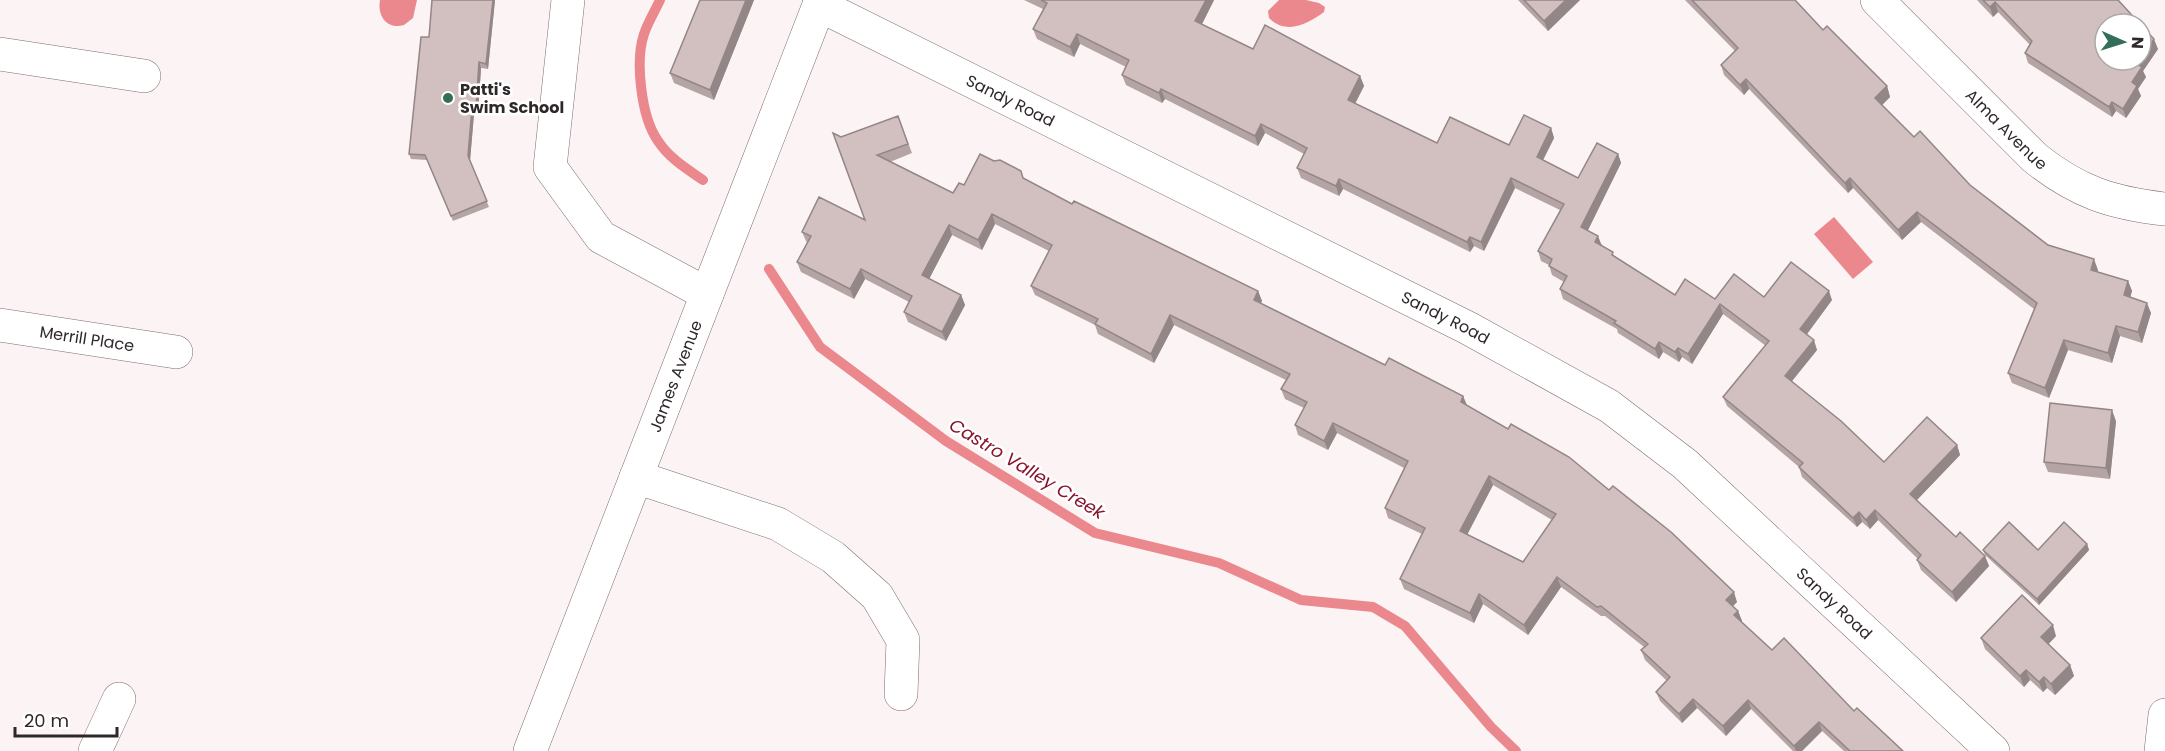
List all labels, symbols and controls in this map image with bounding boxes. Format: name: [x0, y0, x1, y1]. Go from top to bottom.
north arrow: [2093, 12, 2153, 72]
text: N: [2126, 36, 2149, 49]
street label: Sandy Road: [962, 69, 1059, 133]
place label: Patti's Swim School: [460, 78, 564, 119]
street label: Alma Avenue: [1960, 84, 2052, 176]
marker: Patti's Swim School: [441, 91, 455, 105]
street label: Sandy Road: [1397, 286, 1494, 350]
street label: James Avenue: [644, 317, 708, 436]
street label: Merrill Place: [38, 320, 136, 357]
water label: Castro Valley Creek: [945, 412, 1110, 525]
street label: Sandy Road: [1791, 562, 1877, 645]
scale bar: [15, 700, 117, 738]
text: 20 m: [24, 708, 69, 733]

